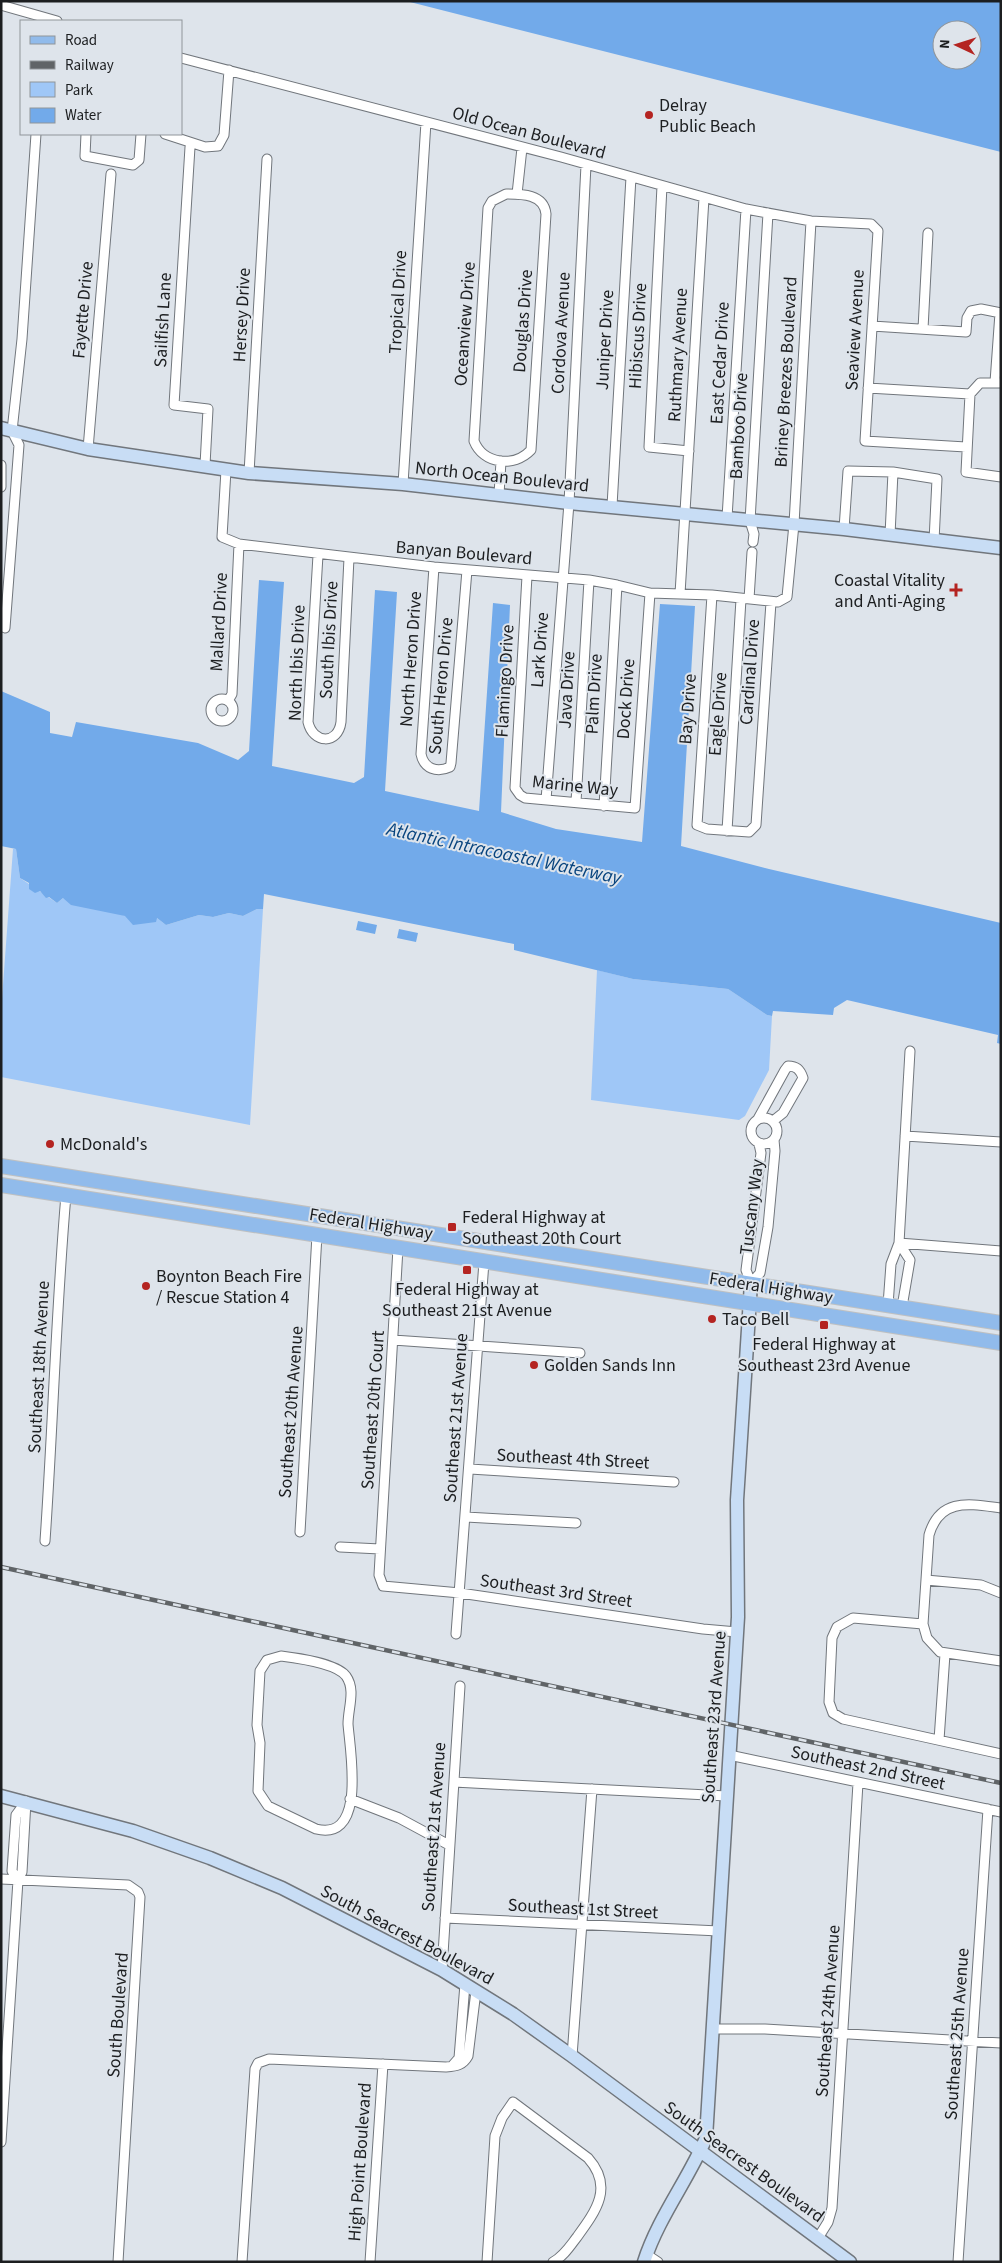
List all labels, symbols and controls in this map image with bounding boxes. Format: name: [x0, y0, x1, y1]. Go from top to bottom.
legend: [20, 20, 182, 135]
north arrow: [932, 20, 982, 70]
text: Road: [65, 30, 97, 51]
text: N: [935, 39, 955, 50]
text: Railway: [65, 55, 114, 76]
text: Park: [65, 80, 94, 101]
place label: Delray Public Beach: [659, 93, 756, 139]
street label: Old Ocean Boulevard: [449, 100, 609, 166]
text: Water: [65, 105, 102, 126]
marker: Delray Public Beach: [643, 109, 655, 121]
street label: Tropical Drive: [383, 250, 413, 354]
street label: Fayette Drive: [66, 260, 100, 360]
street label: Oceanview Drive: [448, 261, 482, 387]
street label: Hersey Drive: [227, 267, 257, 363]
street label: Douglas Drive: [507, 268, 539, 374]
street label: Seaview Avenue: [839, 269, 871, 391]
street label: Cordova Avenue: [545, 271, 577, 395]
street label: Sailfish Lane: [148, 272, 178, 368]
street label: Briney Breezes Boulevard: [769, 276, 803, 468]
street label: Hibiscus Drive: [623, 282, 653, 390]
street label: Ruthmary Avenue: [662, 287, 694, 423]
street label: Juniper Drive: [590, 289, 620, 391]
street label: East Cedar Drive: [704, 301, 736, 425]
street label: Bamboo Drive: [724, 372, 754, 480]
street label: North Ocean Boulevard: [414, 455, 590, 499]
street label: Banyan Boulevard: [395, 535, 533, 571]
place label: Coastal Vitality and Anti-Aging: [834, 568, 946, 614]
street label: Mallard Drive: [204, 572, 234, 672]
street label: South Ibis Drive: [313, 580, 345, 700]
marker: Coastal Vitality and Anti-Aging: [949, 583, 963, 597]
street label: North Heron Drive: [394, 590, 428, 728]
street label: North Ibis Drive: [282, 604, 312, 722]
street label: Lark Drive: [525, 611, 555, 689]
street label: South Heron Drive: [423, 616, 459, 756]
street label: Cardinal Drive: [734, 618, 766, 726]
street label: Flamingo Drive: [490, 624, 520, 738]
street label: Java Drive: [552, 651, 582, 729]
street label: Palm Drive: [579, 653, 609, 735]
street label: Dock Drive: [611, 658, 641, 740]
street label: Eagle Drive: [703, 671, 733, 757]
street label: Bay Drive: [673, 673, 703, 745]
street label: Marine Way: [531, 769, 620, 803]
water label: Atlantic Intracoastal Waterway: [383, 816, 625, 892]
place label: McDonald's: [60, 1132, 147, 1157]
marker: McDonald's: [44, 1138, 56, 1150]
street label: Tuscany Way: [734, 1157, 770, 1256]
street label: Federal Highway: [307, 1202, 435, 1246]
place label: Federal Highway at Southeast 20th Court: [462, 1205, 621, 1251]
marker: Federal Highway at Southeast 20th Court: [446, 1221, 458, 1233]
place label: Boynton Beach Fire / Rescue Station 4: [156, 1264, 302, 1310]
marker: Federal Highway at Southeast 21st Avenue: [461, 1264, 473, 1276]
street label: Federal Highway: [707, 1266, 835, 1310]
place label: Federal Highway at Southeast 21st Avenue: [382, 1277, 552, 1323]
street label: Southeast 18th Avenue: [22, 1280, 56, 1454]
marker: Boynton Beach Fire / Rescue Station 4: [140, 1280, 152, 1292]
place label: Taco Bell: [722, 1307, 789, 1332]
marker: Taco Bell: [706, 1313, 718, 1325]
marker: Federal Highway at Southeast 23rd Avenue: [818, 1319, 830, 1331]
street label: Southeast 20th Avenue: [273, 1325, 309, 1499]
street label: Southeast 20th Court: [355, 1330, 391, 1490]
street label: Southeast 21st Avenue: [438, 1332, 474, 1504]
place label: Federal Highway at Southeast 23rd Avenue: [738, 1332, 910, 1378]
place label: Golden Sands Inn: [544, 1353, 676, 1378]
marker: Golden Sands Inn: [528, 1359, 540, 1371]
street label: Southeast 4th Street: [496, 1443, 650, 1475]
street label: Southeast 3rd Street: [478, 1568, 634, 1614]
street label: Southeast 23rd Avenue: [696, 1630, 732, 1804]
street label: Southeast 2nd Street: [789, 1739, 947, 1797]
street label: Southeast 21st Avenue: [416, 1741, 452, 1913]
street label: South Seacrest Boulevard: [316, 1879, 498, 1991]
street label: Southeast 1st Street: [507, 1893, 659, 1925]
street label: Southeast 24th Avenue: [810, 1924, 846, 2098]
street label: Southeast 25th Avenue: [939, 1947, 975, 2121]
street label: South Boulevard: [101, 1951, 135, 2079]
street label: High Point Boulevard: [342, 2082, 378, 2242]
street label: South Seacrest Boulevard: [659, 2095, 829, 2229]

